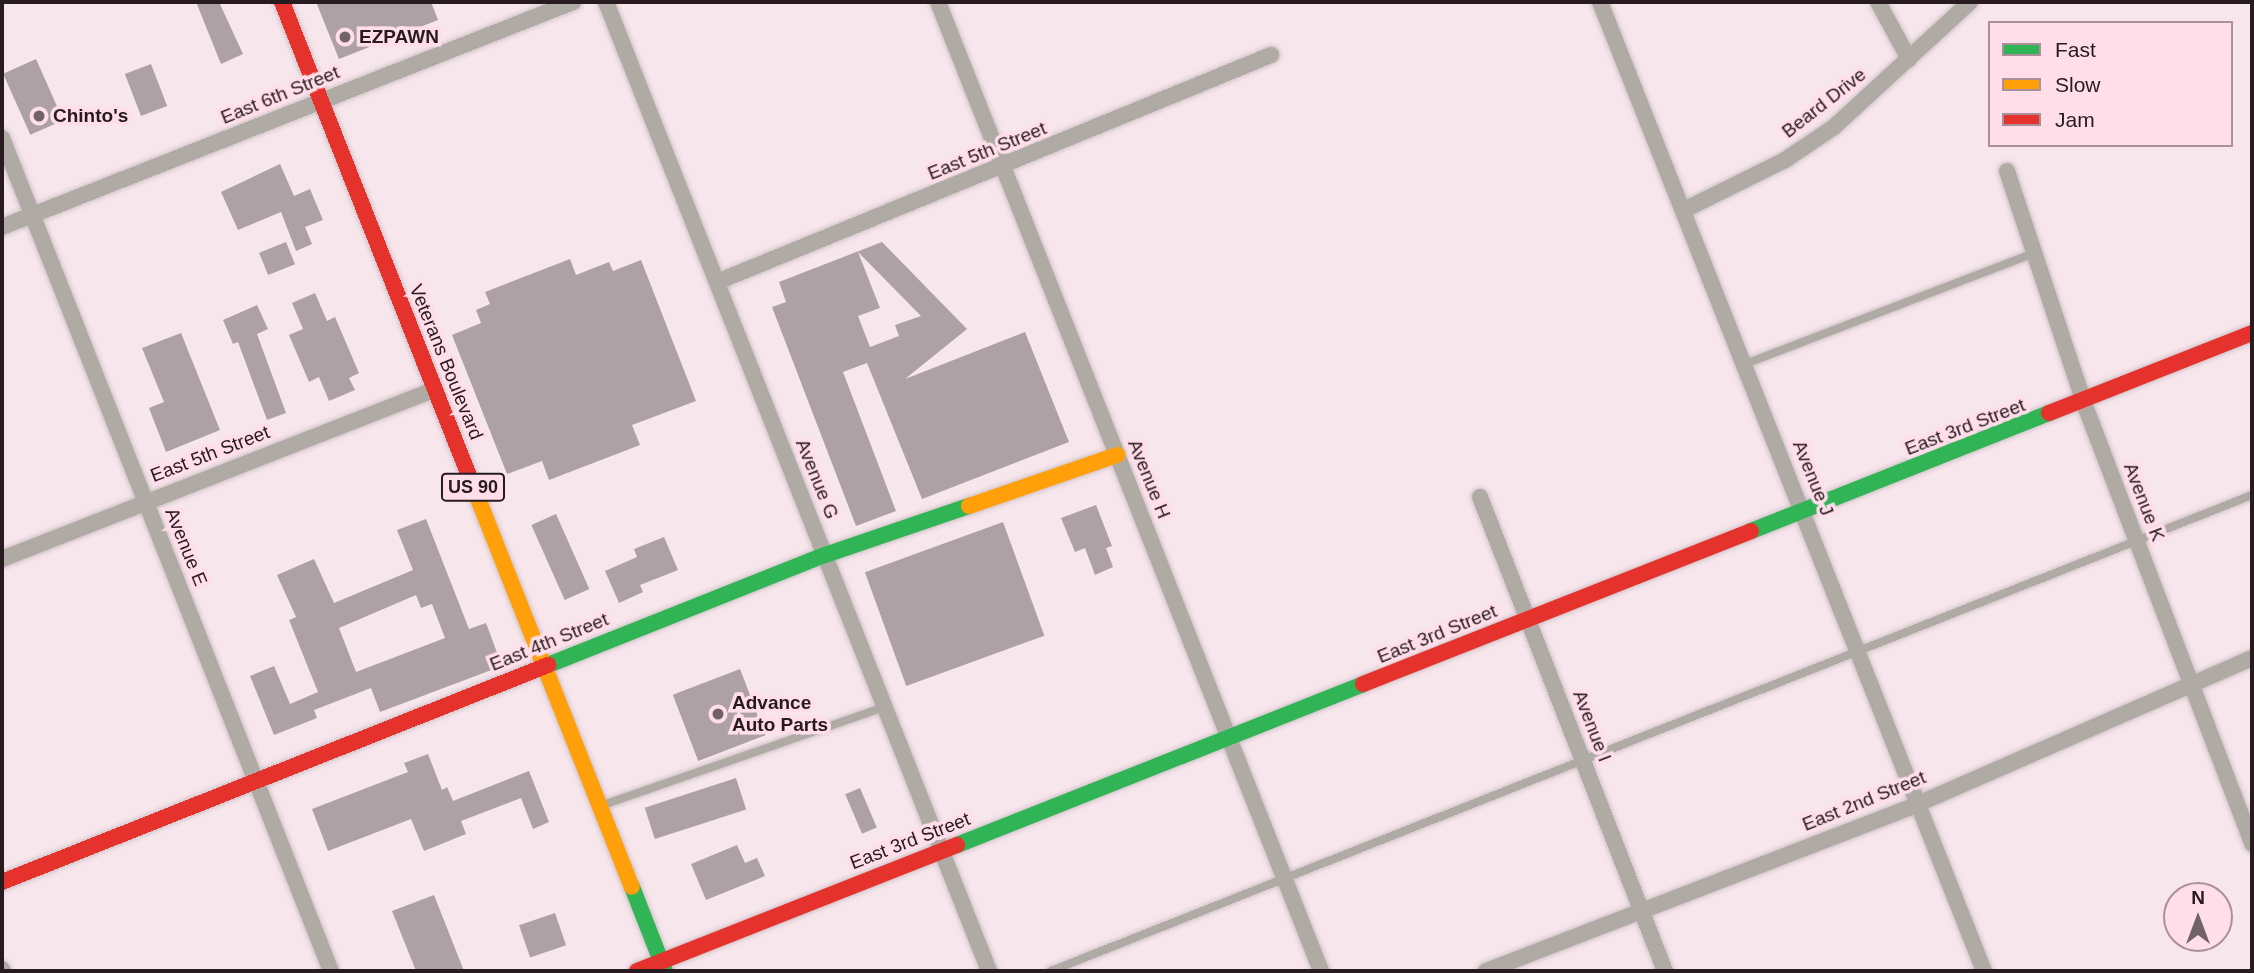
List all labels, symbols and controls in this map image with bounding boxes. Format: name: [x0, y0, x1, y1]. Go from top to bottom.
legend: [1988, 21, 2233, 147]
place label: EZPAWN: [359, 26, 439, 48]
marker: EZPAWN: [337, 29, 353, 45]
text: Fast: [2055, 38, 2096, 61]
street label: East 6th Street: [217, 61, 343, 129]
street label: Beard Drive: [1777, 63, 1871, 143]
text: Slow: [2055, 73, 2101, 96]
place label: Chinto's: [53, 105, 128, 127]
marker: Chinto's: [31, 108, 47, 124]
text: Jam: [2055, 108, 2095, 131]
street label: East 5th Street: [924, 117, 1050, 185]
street label: Veterans Boulevard: [404, 281, 488, 443]
street label: East 3rd Street: [1902, 394, 2028, 460]
street label: East 5th Street: [147, 421, 273, 487]
street label: Avenue G: [791, 436, 843, 522]
street label: Avenue H: [1123, 436, 1175, 522]
street label: Avenue J: [1788, 437, 1838, 519]
street label: Avenue K: [2119, 460, 2169, 544]
road number: US 90: [440, 472, 506, 502]
street label: Avenue E: [160, 505, 212, 589]
street label: East 3rd Street: [1374, 600, 1500, 668]
street label: East 4th Street: [486, 608, 612, 676]
street label: Avenue I: [1568, 687, 1616, 765]
place label: Advance Auto Parts: [732, 692, 828, 736]
marker: Advance Auto Parts: [710, 706, 726, 722]
street label: East 2nd Street: [1799, 766, 1929, 836]
street label: East 3rd Street: [847, 808, 973, 874]
north arrow: [2163, 882, 2233, 952]
text: N: [2191, 887, 2205, 908]

